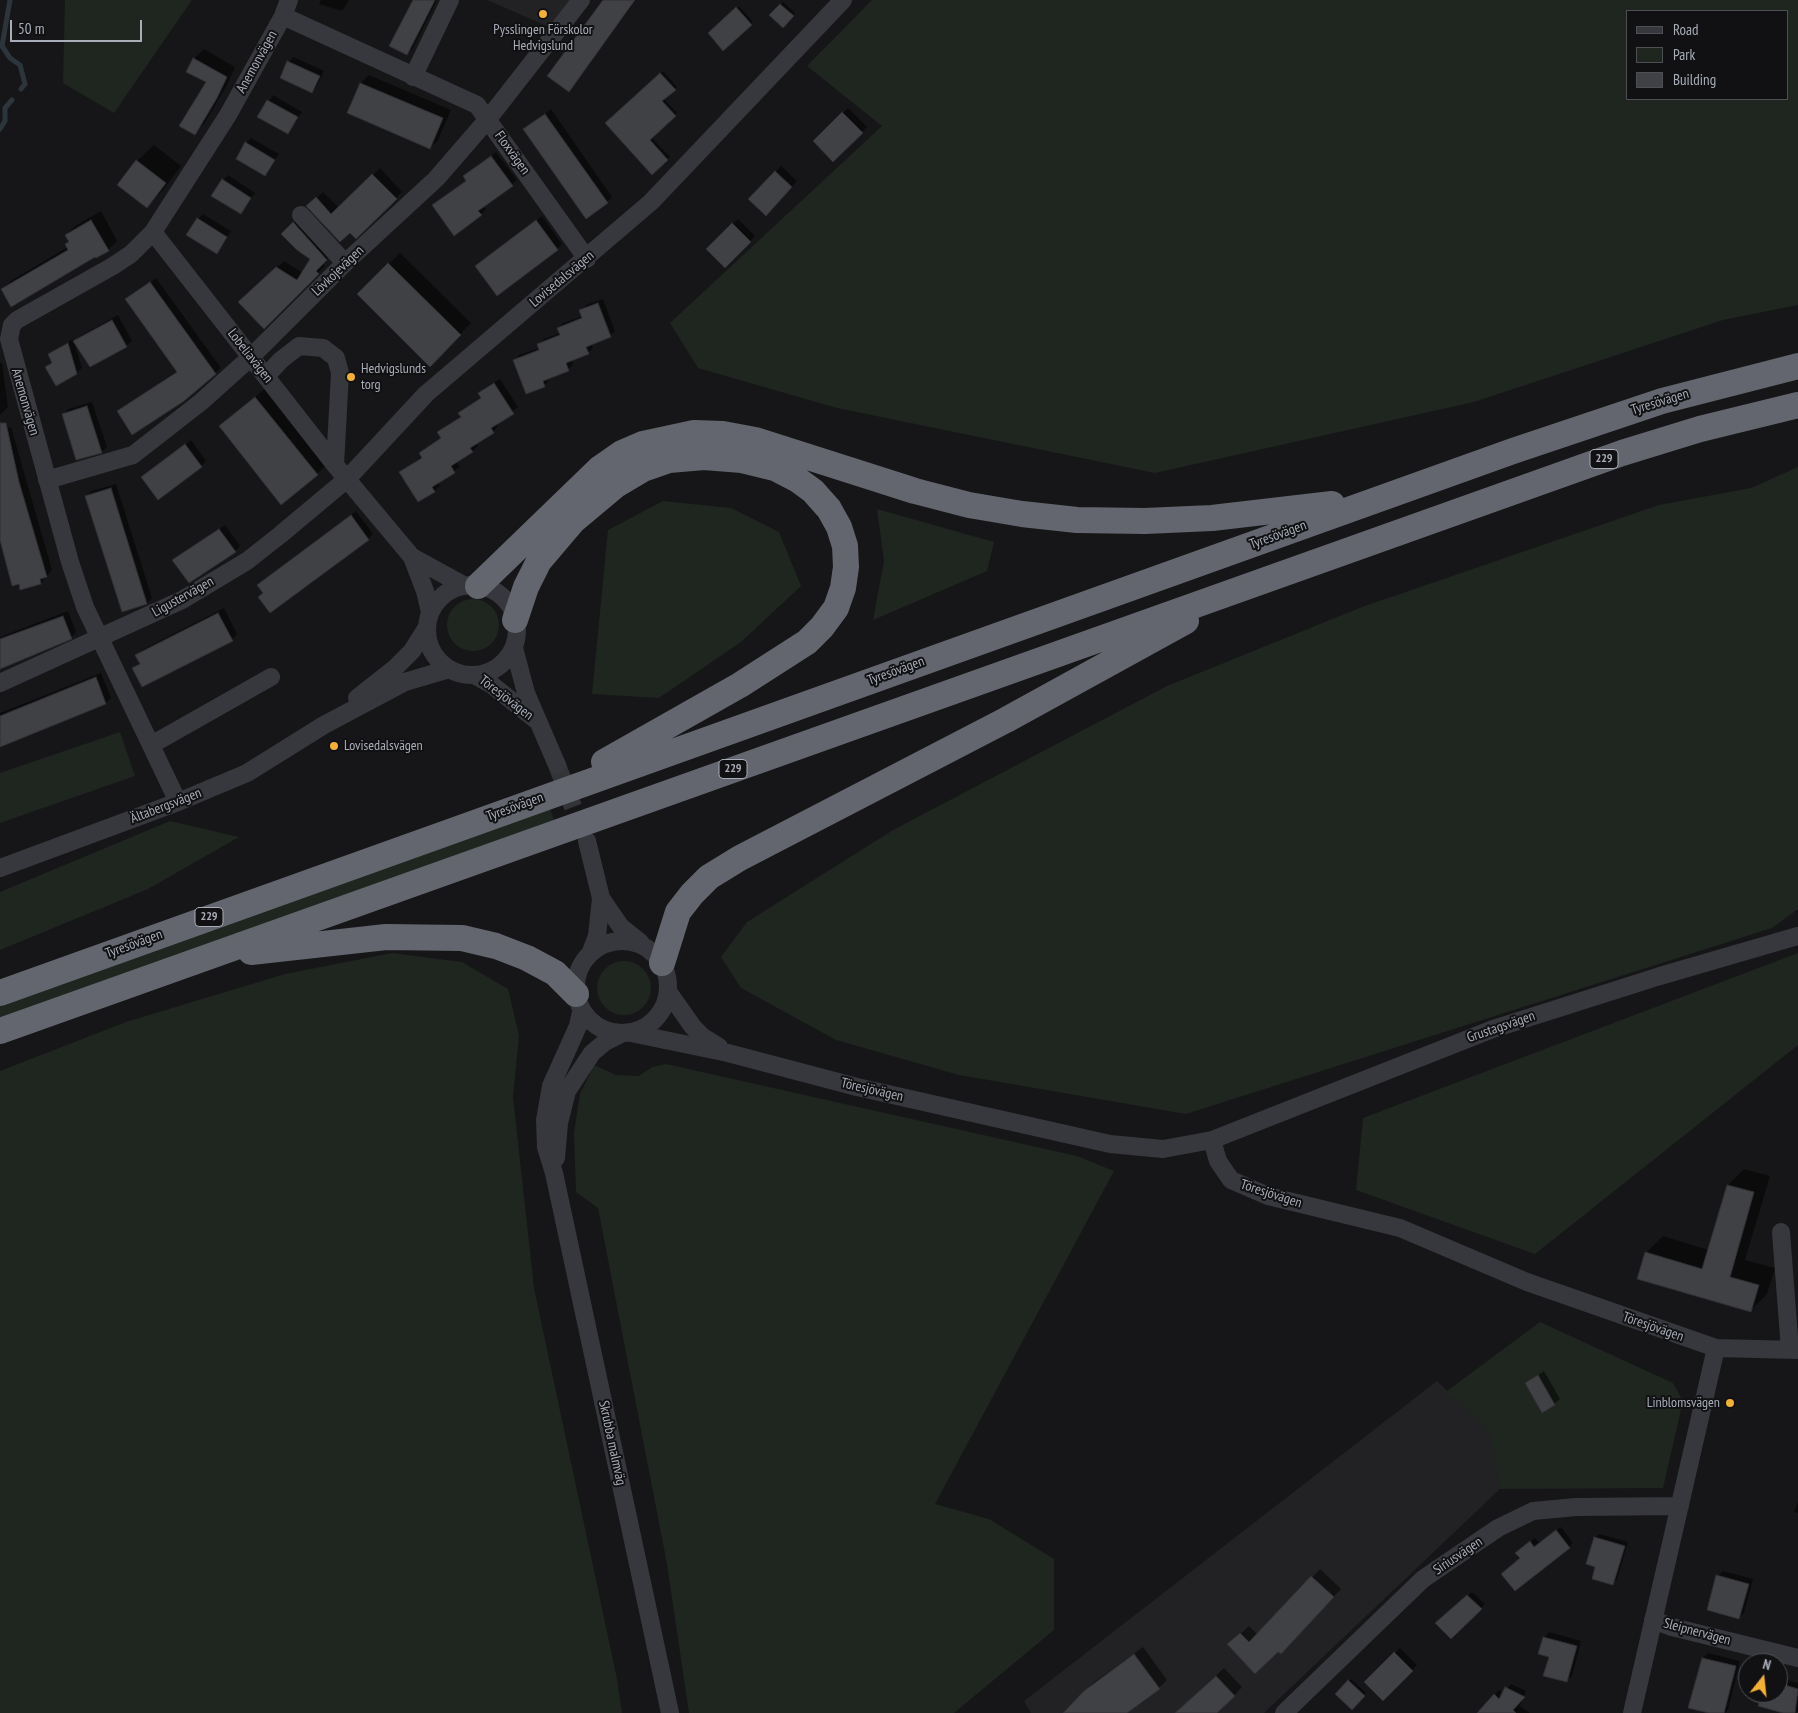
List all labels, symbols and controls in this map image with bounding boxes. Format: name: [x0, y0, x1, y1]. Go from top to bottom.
marker: Pysslingen Förskolor Hedvigslund: [537, 8, 549, 20]
scale bar: [12, 10, 145, 42]
legend: [1626, 10, 1788, 100]
text: 50 m: [18, 19, 44, 38]
text: Road: [1673, 20, 1699, 39]
place label: Pysslingen Förskolor Hedvigslund: [493, 22, 593, 54]
street label: Anemonvägen: [233, 28, 281, 96]
text: Park: [1673, 45, 1695, 64]
text: Building: [1673, 70, 1716, 89]
street label: Floxvägen: [491, 128, 533, 178]
street label: Lövkojevägen: [309, 242, 367, 300]
street label: Lovisedalsvägen: [526, 247, 598, 311]
street label: Lobeliavägen: [224, 326, 276, 386]
place label: Hedvigslunds torg: [361, 361, 426, 394]
street label: Anemonvägen: [7, 367, 43, 437]
marker: Hedvigslunds torg: [345, 371, 357, 383]
street label: Tyresövägen: [1629, 385, 1691, 419]
road number: 229: [1590, 449, 1618, 468]
street label: Tyresövägen: [1247, 517, 1309, 553]
street label: Ligustervägen: [149, 573, 217, 621]
street label: Tyresövägen: [865, 653, 927, 689]
street label: Töresjövägen: [476, 672, 536, 724]
place label: Lovisedalsvägen: [344, 738, 423, 754]
marker: Lovisedalsvägen: [328, 740, 340, 752]
road number: 229: [719, 760, 747, 779]
street label: Ältabergsvägen: [128, 785, 204, 827]
street label: Tyresövägen: [484, 789, 546, 825]
road number: 229: [195, 908, 223, 926]
street label: Tyresövägen: [103, 926, 165, 962]
street label: Grustagsvägen: [1465, 1008, 1537, 1046]
street label: Töresjövägen: [839, 1075, 905, 1105]
street label: Töresjövägen: [1238, 1176, 1304, 1212]
street label: Töresjövägen: [1620, 1309, 1686, 1345]
place label: Linblomsvägen: [1647, 1395, 1720, 1411]
marker: Linblomsvägen: [1724, 1397, 1736, 1409]
street label: Skrubba malmväg: [595, 1399, 629, 1487]
street label: Siriusvägen: [1430, 1533, 1486, 1579]
street label: Sleipnervägen: [1662, 1615, 1732, 1649]
north arrow: [1738, 1653, 1788, 1703]
text: N: [1761, 1655, 1773, 1674]

